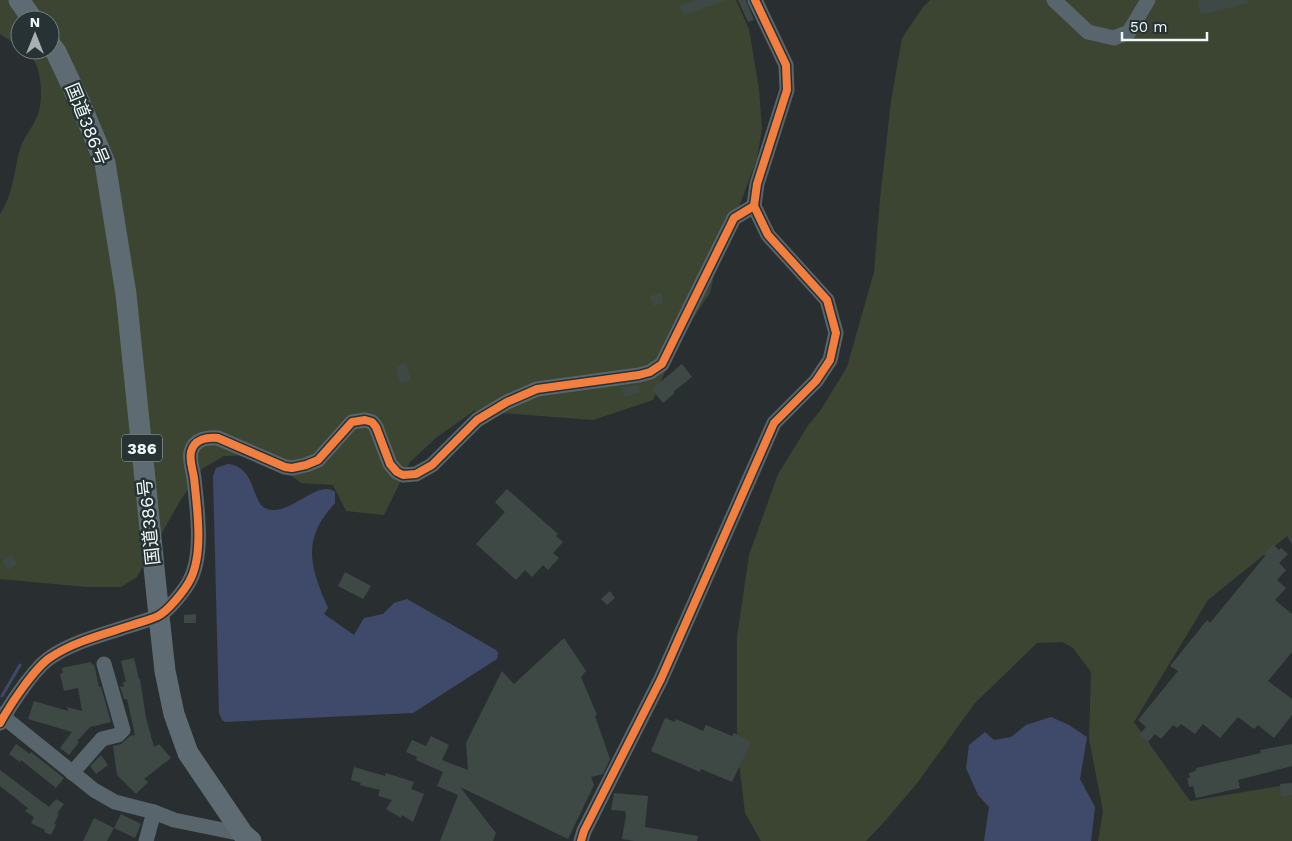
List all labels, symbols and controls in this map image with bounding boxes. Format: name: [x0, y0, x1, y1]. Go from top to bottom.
north arrow: [10, 10, 60, 60]
scale bar: [1122, 10, 1207, 42]
text: N: [30, 14, 40, 30]
text: 50 m: [1130, 18, 1167, 36]
street label: 国道386号: [62, 80, 113, 168]
road number: 386: [122, 434, 162, 462]
street label: 国道386号: [134, 478, 163, 566]

